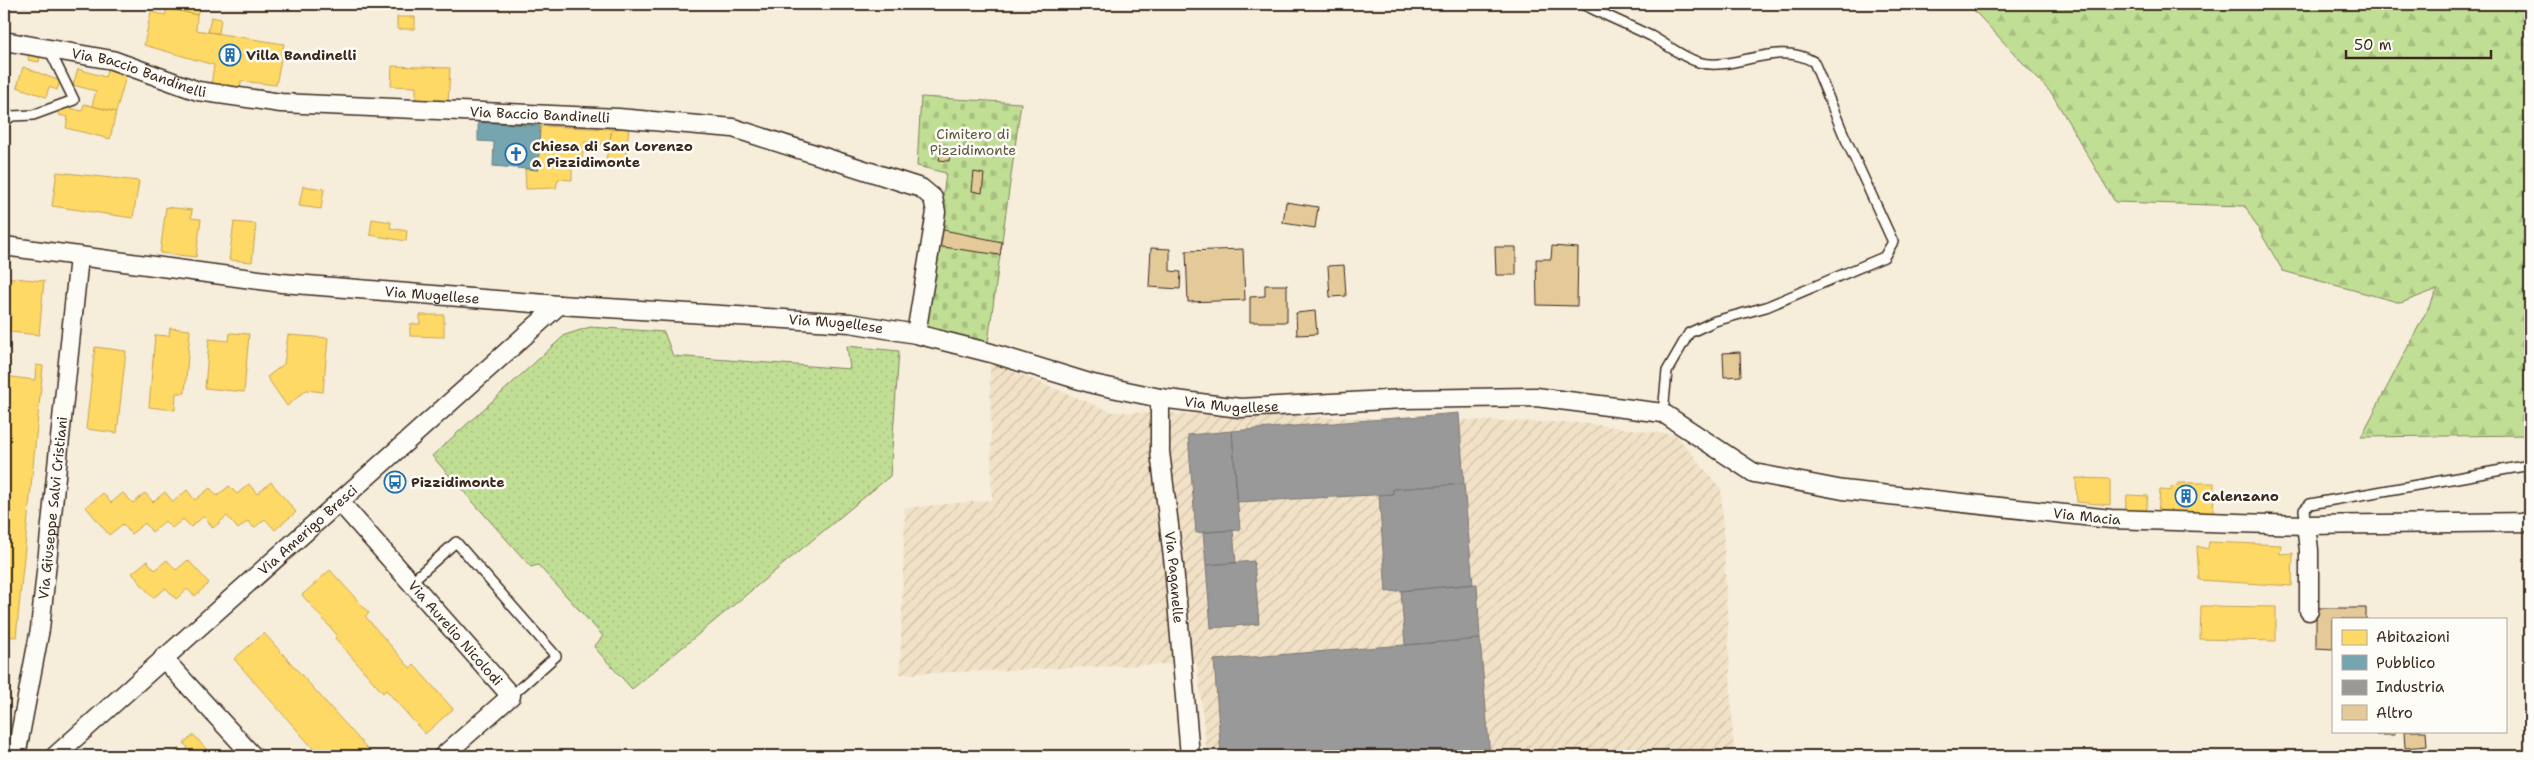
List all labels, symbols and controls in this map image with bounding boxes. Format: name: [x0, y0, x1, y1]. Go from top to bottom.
scale bar: [2346, 28, 2492, 60]
text: 50 m: [2354, 35, 2392, 55]
building icon: Villa Bandinelli: [218, 43, 242, 67]
street label: Via Baccio Bandinelli: [70, 44, 207, 101]
place label: Villa Bandinelli: [246, 46, 356, 64]
street label: Via Baccio Bandinelli: [469, 102, 610, 127]
park label: Cimitero di Pizzidimonte: [930, 125, 1016, 159]
place label: Chiesa di San Lorenzo a Pizzidimonte: [532, 137, 693, 171]
church icon: Chiesa di San Lorenzo a Pizzidimonte: [504, 142, 528, 166]
street label: Via Mugellese: [384, 282, 480, 308]
street label: Via Mugellese: [788, 310, 885, 337]
street label: Via Mugellese: [1183, 392, 1279, 417]
street label: Via Giuseppe Salvi Cristiani: [34, 416, 71, 600]
bus stop icon: Pizzidimonte: [383, 470, 407, 494]
place label: Pizzidimonte: [411, 473, 505, 491]
street label: Via Amerigo Bresci: [254, 481, 361, 579]
building icon: Calenzano: [2174, 484, 2198, 508]
place label: Calenzano: [2202, 487, 2279, 505]
street label: Via Macia: [2052, 504, 2121, 528]
street label: Via Paganelle: [1161, 530, 1188, 624]
street label: Via Aurelio Nicolodi: [404, 577, 507, 689]
legend: [2332, 618, 2506, 732]
text: Abitazioni: [2376, 627, 2450, 647]
text: Pubblico: [2376, 653, 2435, 673]
text: Industria: [2376, 677, 2445, 697]
text: Altro: [2376, 703, 2413, 723]

